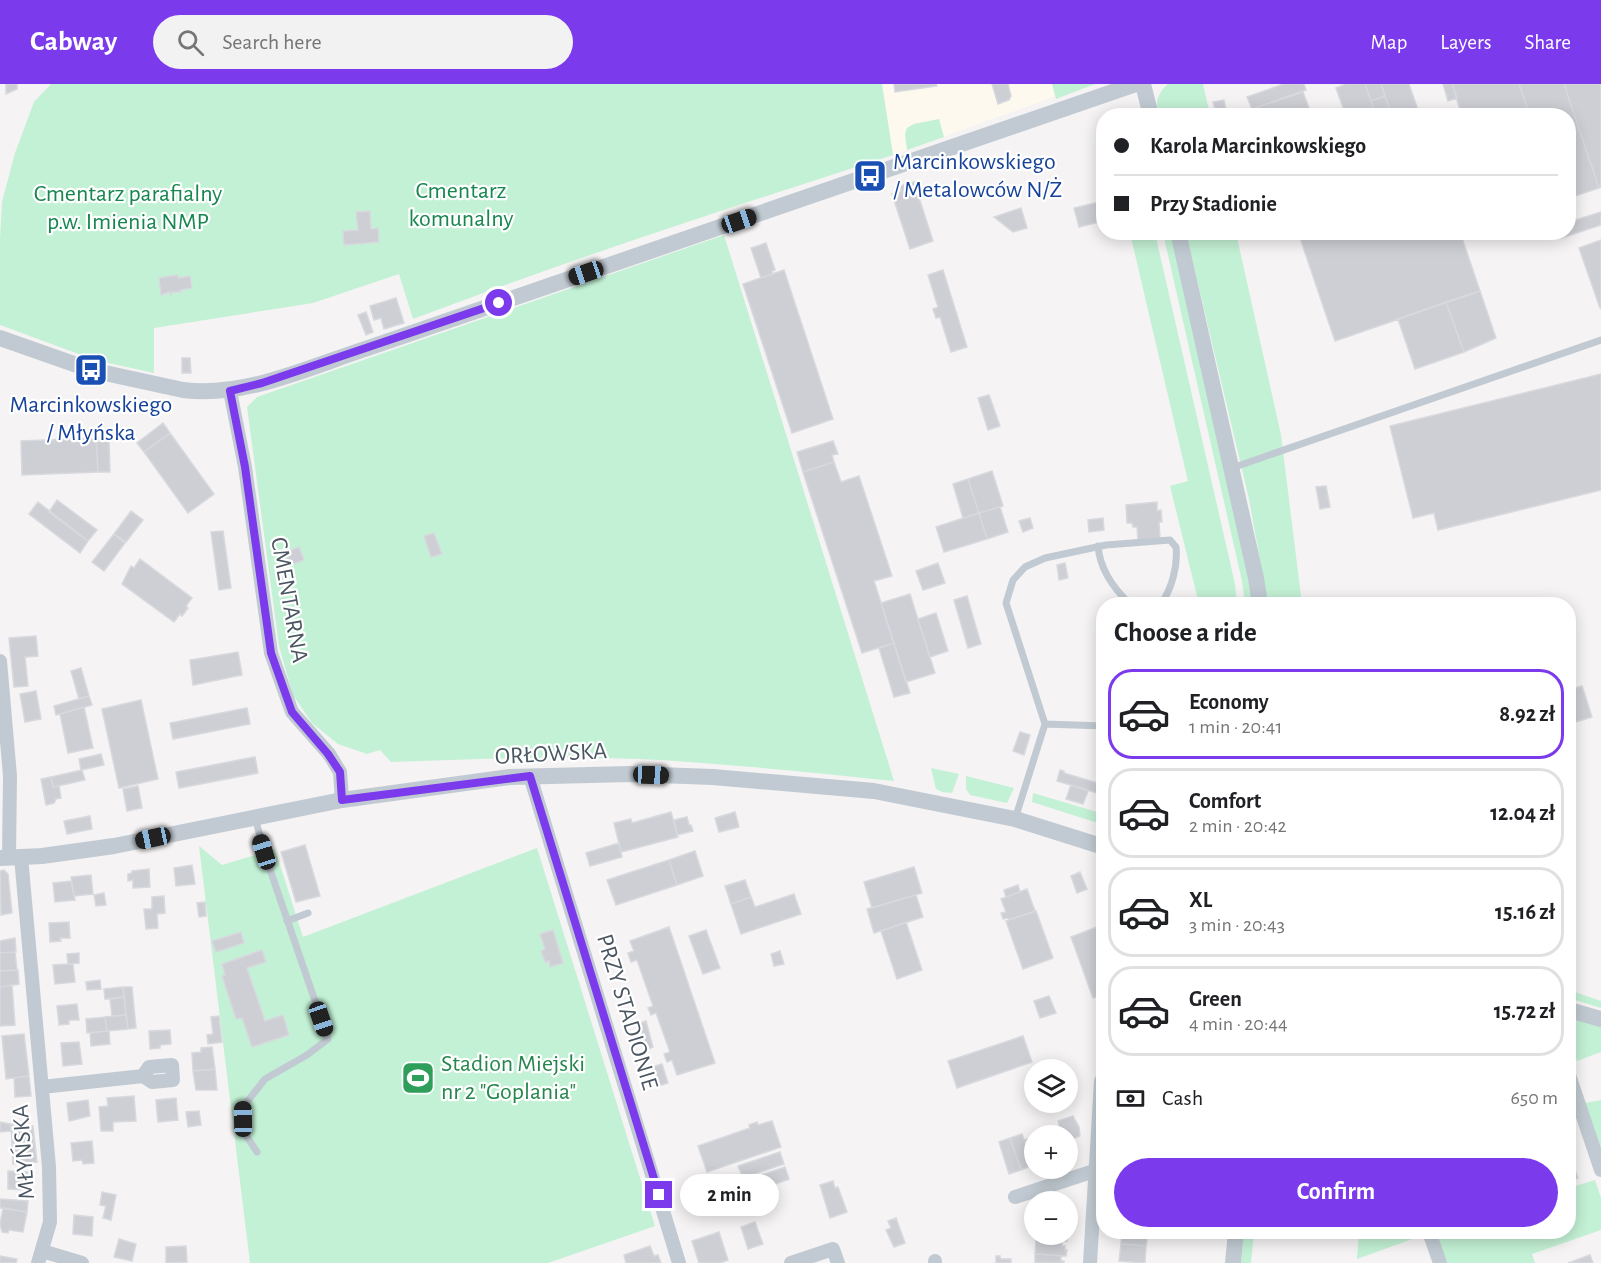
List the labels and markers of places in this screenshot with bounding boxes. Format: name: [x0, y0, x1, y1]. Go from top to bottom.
place label: Marcinkowskiego / Metalowców N/Ż: [893, 150, 1062, 202]
bus stop icon: Marcinkowskiego / Metalowców N/Ż: [852, 158, 888, 194]
bus stop icon: Marcinkowskiego / Młyńska: [73, 352, 109, 388]
place label: Marcinkowskiego / Młyńska: [10, 393, 172, 445]
place label: Stadion Miejski nr 2 "Goplania": [441, 1052, 585, 1104]
sports icon: Stadion Miejski nr 2 "Goplania": [400, 1060, 436, 1096]

